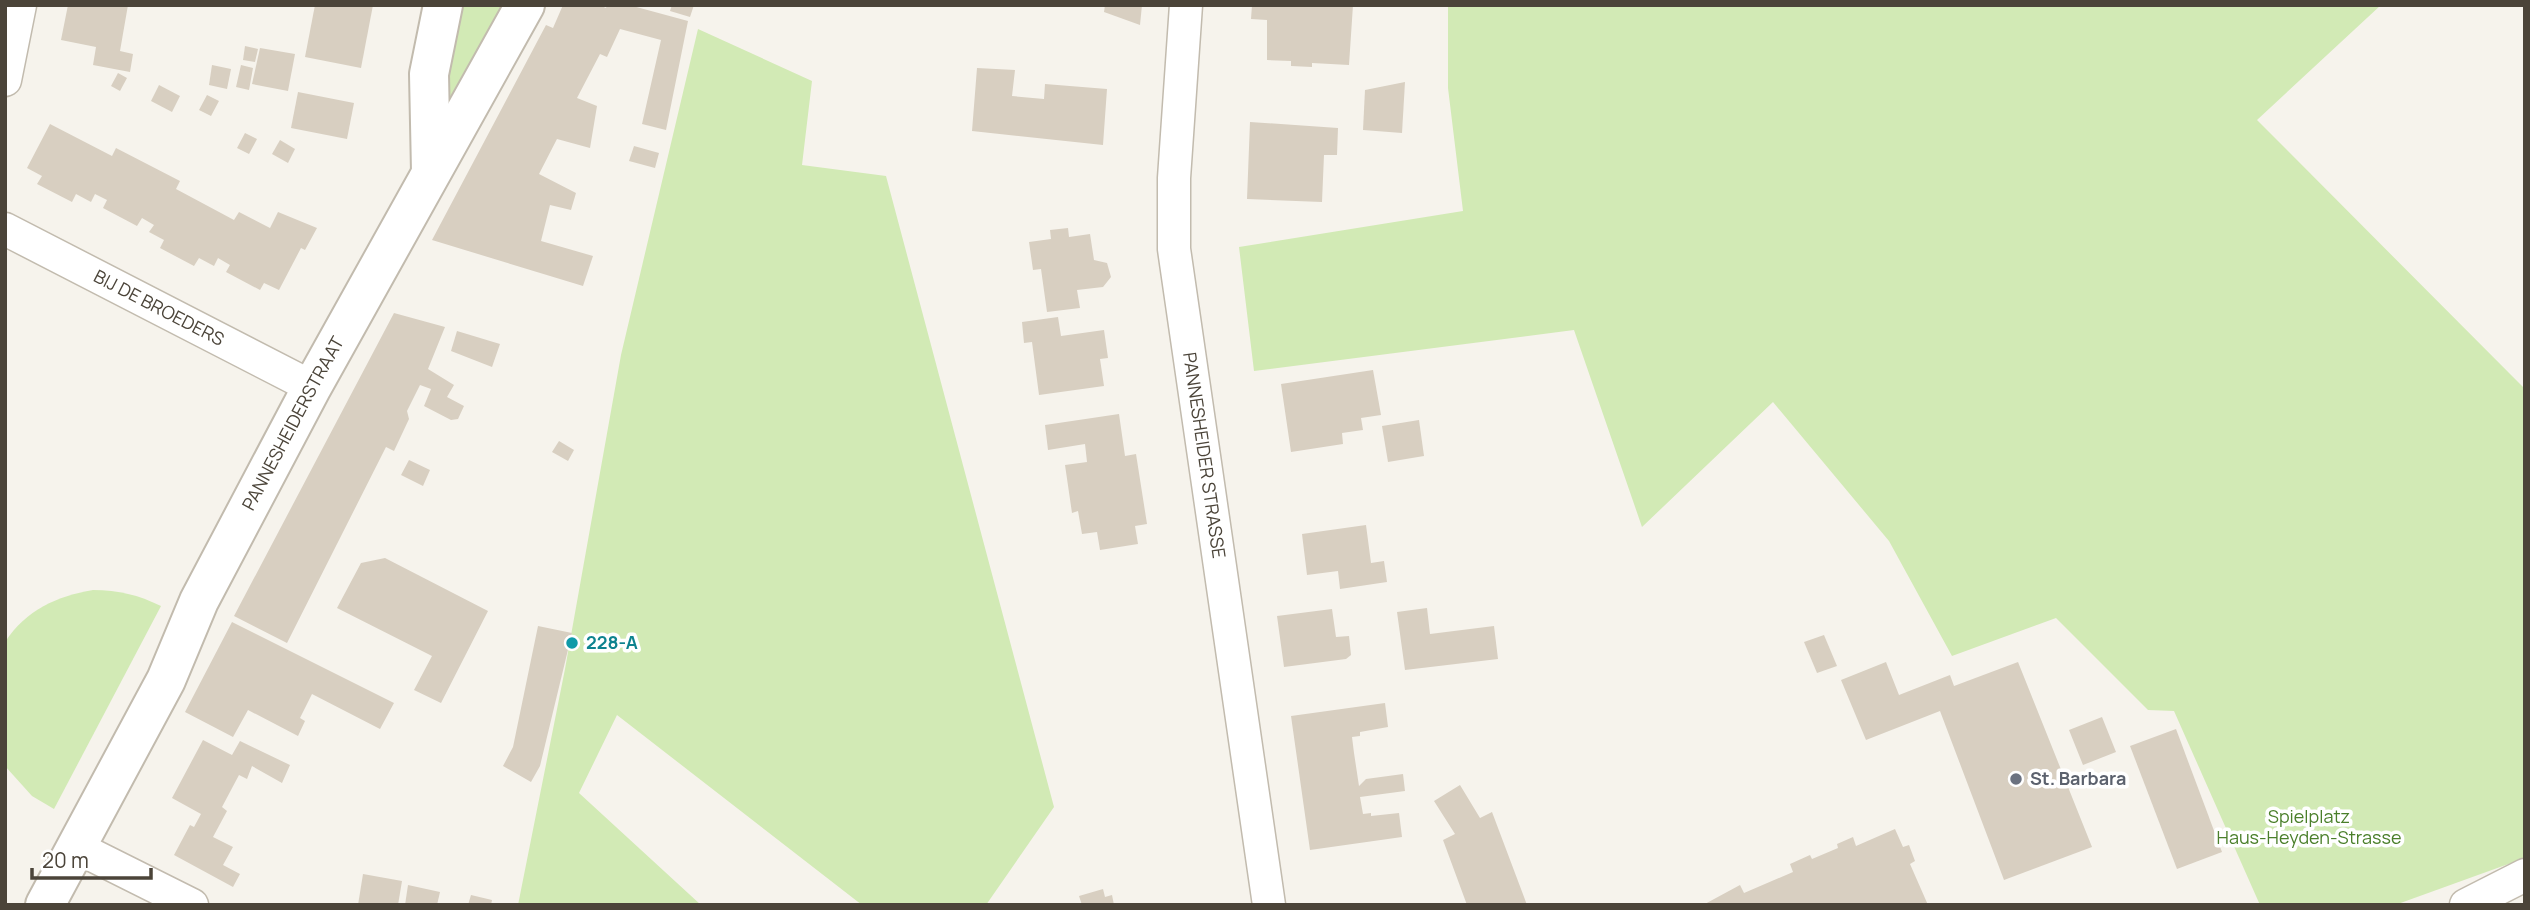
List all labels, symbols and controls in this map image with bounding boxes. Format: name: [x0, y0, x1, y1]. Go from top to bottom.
street label: BIJ DE BROEDERS: [90, 264, 229, 351]
street label: PANNESHEIDERSTRAAT: [236, 332, 349, 514]
street label: PANNESHEIDER STRASSE: [1178, 351, 1232, 560]
place label: 228-A: [586, 630, 638, 654]
marker: 228-A: [564, 635, 580, 651]
place label: St. Barbara: [2030, 766, 2126, 790]
marker: St. Barbara: [2008, 771, 2024, 787]
park label: Spielplatz Haus-Heyden-Strasse: [2217, 804, 2401, 849]
scale bar: [32, 836, 150, 880]
text: 20 m: [42, 846, 89, 874]

